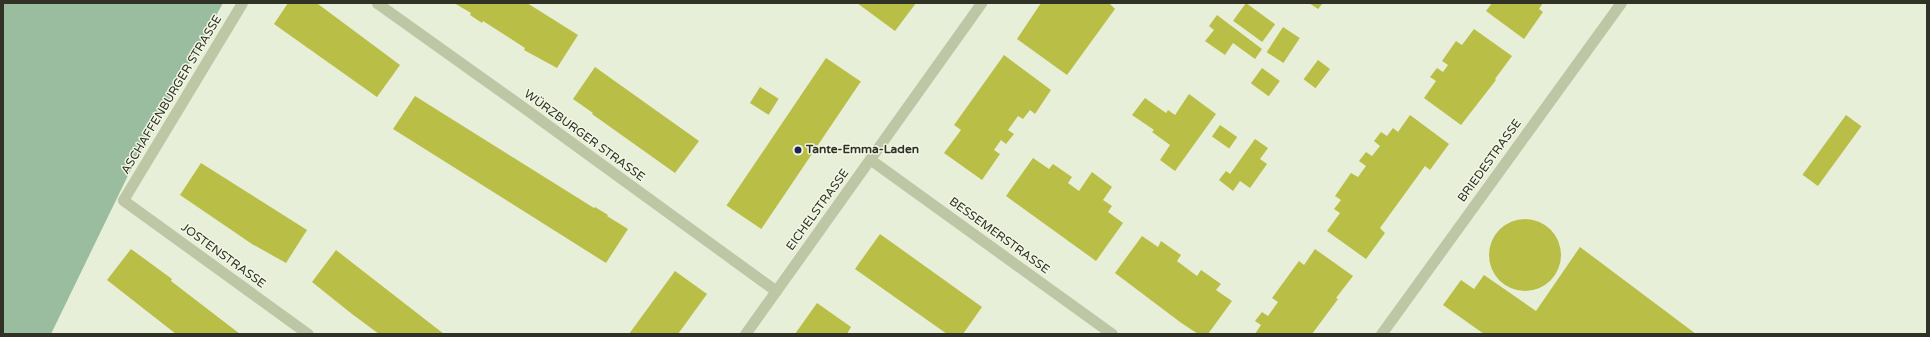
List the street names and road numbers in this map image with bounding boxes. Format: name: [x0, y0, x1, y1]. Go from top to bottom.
street label: ASCHAFFENBURGER STRASSE: [119, 13, 225, 177]
street label: WÜRZBURGER STRASSE: [521, 87, 647, 185]
street label: BRIEDESTRASSE: [1455, 117, 1525, 205]
street label: EICHELSTRASSE: [784, 166, 852, 254]
street label: BESSEMERSTRASSE: [946, 195, 1052, 277]
street label: JOSTENSTRASSE: [178, 220, 268, 292]

